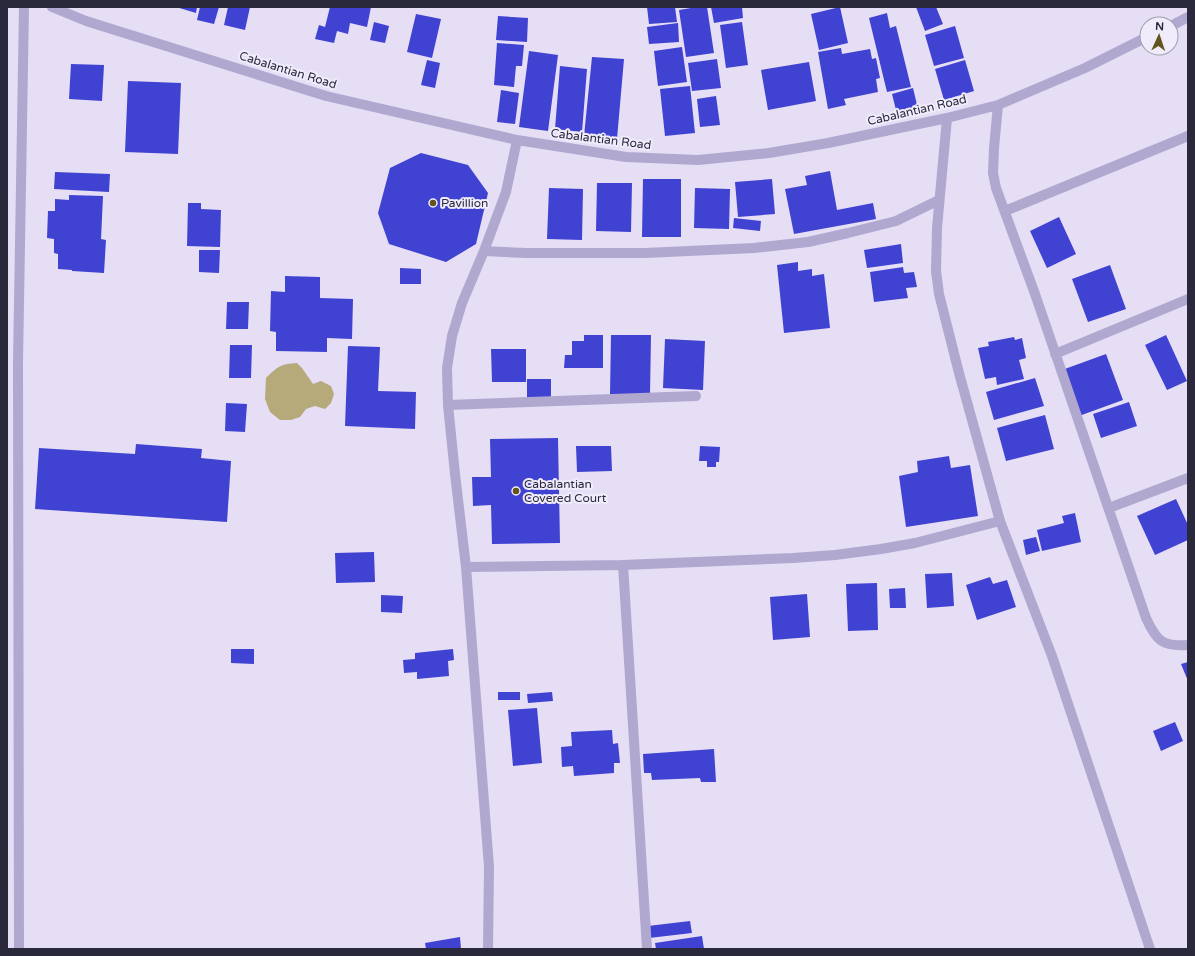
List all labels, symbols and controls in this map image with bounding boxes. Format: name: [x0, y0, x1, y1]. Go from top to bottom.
north arrow: [1139, 16, 1179, 56]
text: N: [1155, 20, 1164, 33]
street label: Cabalantian Road: [238, 49, 338, 91]
street label: Cabalantian Road: [866, 92, 968, 128]
street label: Cabalantian Road: [550, 126, 652, 152]
place label: Pavillion: [441, 196, 488, 210]
marker: Pavillion: [428, 198, 438, 208]
place label: Cabalantian Covered Court: [524, 477, 607, 505]
marker: Cabalantian Covered Court: [511, 486, 521, 496]

